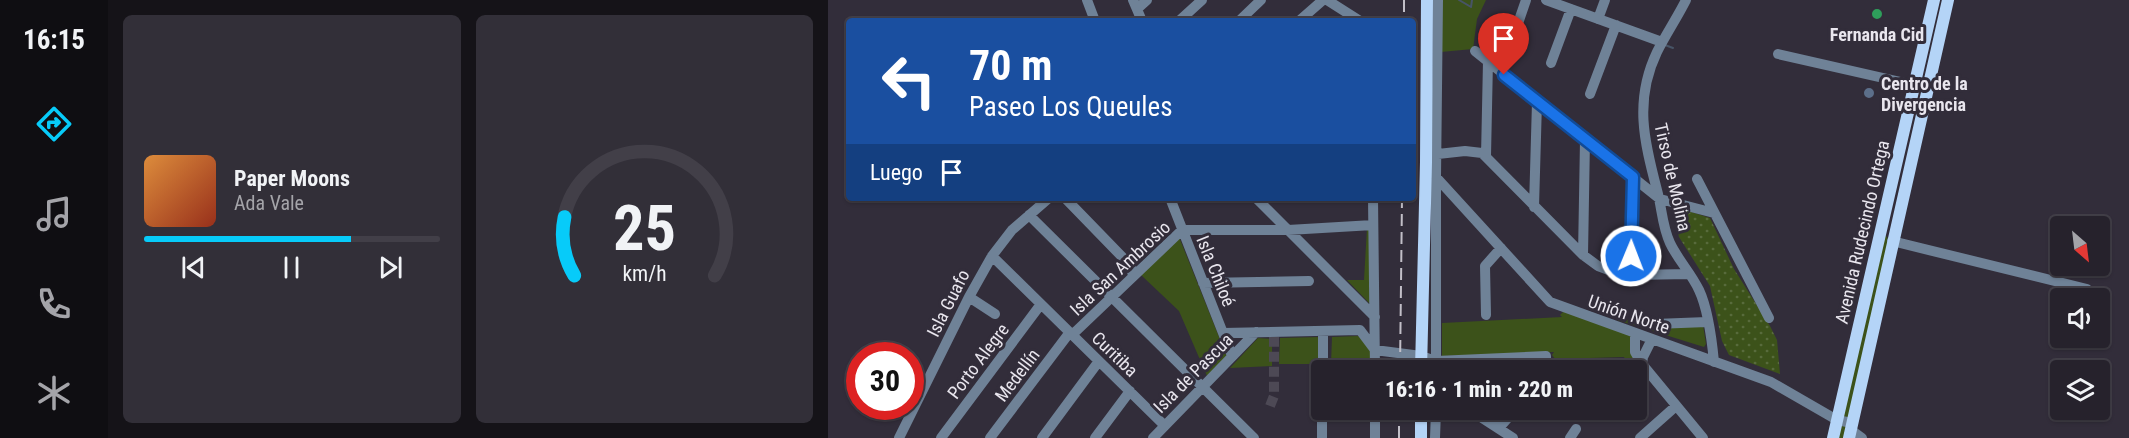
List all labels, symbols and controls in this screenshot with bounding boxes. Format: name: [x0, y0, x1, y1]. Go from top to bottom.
marker: Fernanda Cid: [1870, 7, 1884, 21]
pin: [1478, 13, 1529, 75]
icon: arrive: [1487, 22, 1520, 55]
text: 16:15: [23, 24, 85, 56]
place label: Fernanda Cid: [1830, 24, 1924, 45]
text: 70 m: [969, 41, 1052, 90]
icon: left: [870, 42, 948, 120]
place label: Centro de la Divergencia: [1881, 73, 1968, 115]
marker: Centro de la Divergencia: [1862, 86, 1876, 100]
text: Paseo Los Queules: [969, 91, 1173, 123]
icon: directions: [33, 103, 75, 145]
street label: Tirso de Molina: [1650, 121, 1696, 233]
street label: Avenida Rudecindo Ortega: [1831, 138, 1893, 326]
icon: arrive: [935, 156, 968, 189]
text: Luego: [870, 160, 923, 185]
text: Paper Moons: [234, 166, 350, 191]
text: Ada Vale: [234, 191, 304, 215]
text: 25: [613, 192, 676, 265]
icon: music: [33, 193, 75, 235]
street label: Isla San Ambrosio: [1066, 216, 1174, 320]
north arrow: [2050, 216, 2110, 276]
map controls: [2050, 216, 2110, 420]
position arrow: [1599, 224, 1663, 288]
street label: Isla Chiloé: [1192, 233, 1240, 309]
icon: previous: [177, 251, 210, 284]
icon: pause: [275, 251, 308, 284]
icon: next: [374, 251, 407, 284]
text: km/h: [622, 261, 666, 286]
street label: Isla Guafo: [922, 266, 974, 340]
icon: phone: [33, 283, 75, 325]
button: sound: [2050, 288, 2110, 348]
street label: Unión Norte: [1586, 290, 1672, 338]
street label: Porto Alegre: [943, 319, 1013, 403]
street label: Curitiba: [1088, 327, 1142, 381]
street label: Isla de Pascua: [1149, 329, 1237, 417]
speed limit sign: 30: [846, 342, 924, 420]
street label: Medellín: [990, 344, 1044, 406]
button: layers: [2050, 360, 2110, 420]
icon: climate: [33, 372, 75, 414]
text: 16:16 · 1 min · 220 m: [1385, 377, 1573, 402]

